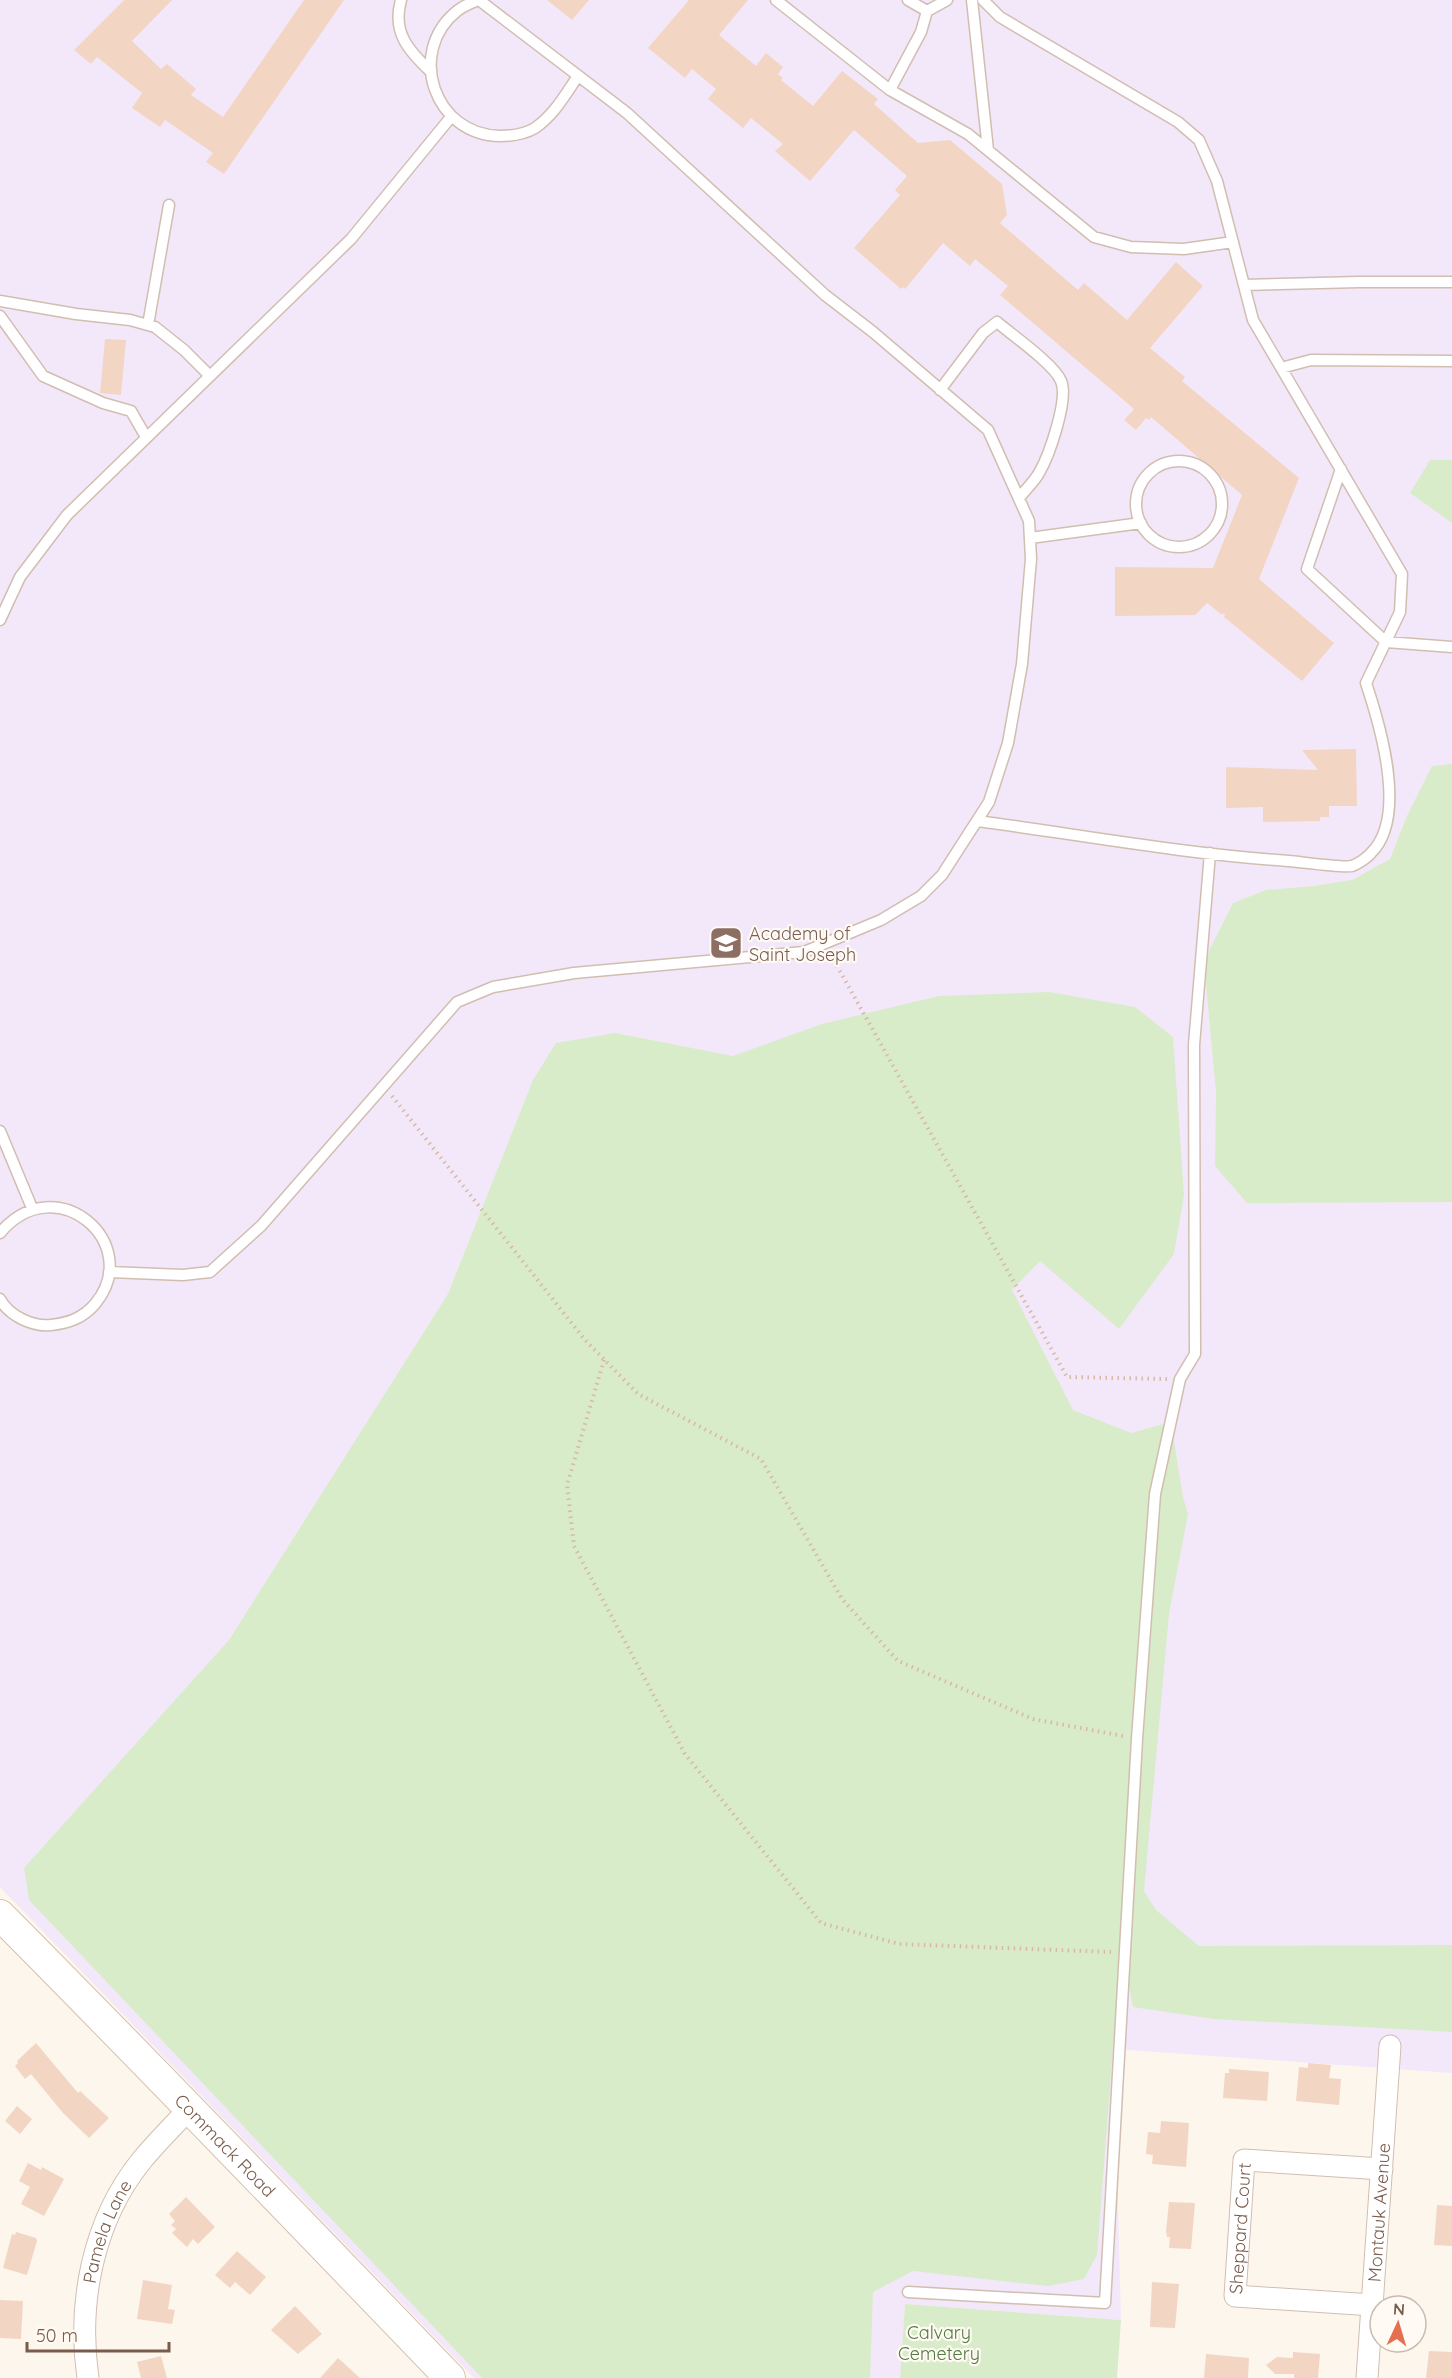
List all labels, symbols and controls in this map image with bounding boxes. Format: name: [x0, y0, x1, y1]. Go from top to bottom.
place label: Academy of Saint Joseph: [749, 922, 856, 966]
school or university icon: Academy of Saint Joseph: [708, 925, 744, 961]
street label: Commack Road: [170, 2089, 281, 2201]
street label: Montauk Avenue: [1362, 2142, 1395, 2283]
street label: Sheppard Court: [1224, 2162, 1255, 2295]
street label: Pamela Lane: [77, 2175, 136, 2285]
north arrow: [1368, 2294, 1428, 2354]
text: N: [1392, 2299, 1406, 2319]
scale bar: [27, 2315, 170, 2353]
park label: Calvary Cemetery: [898, 2321, 980, 2365]
text: 50 m: [36, 2324, 78, 2347]

